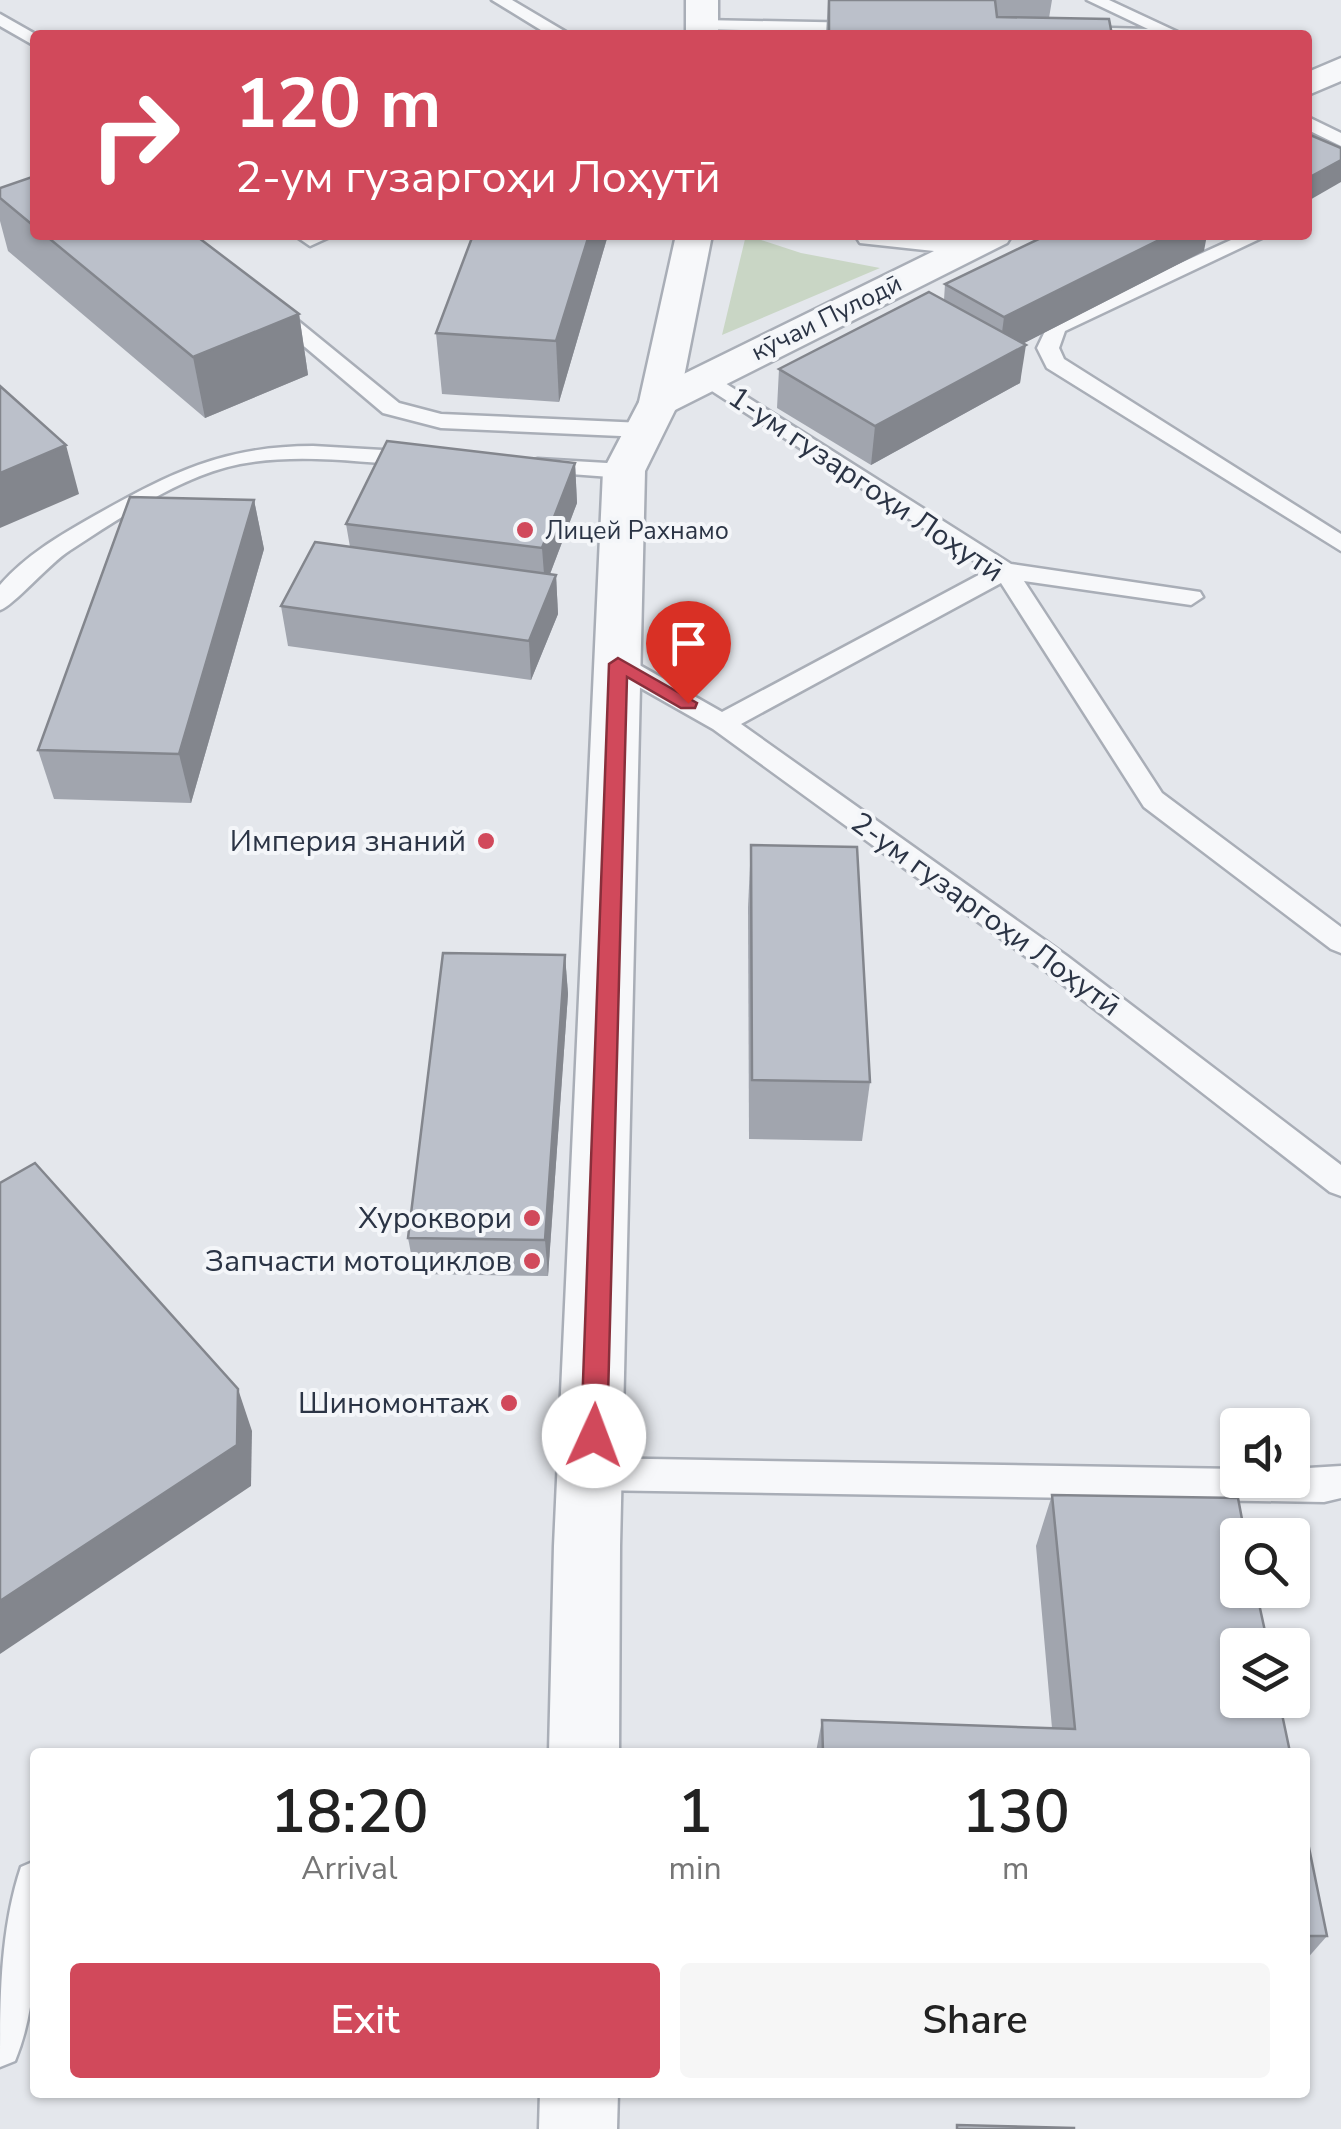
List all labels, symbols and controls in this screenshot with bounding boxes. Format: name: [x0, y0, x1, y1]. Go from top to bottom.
text: 120 m: [235, 56, 441, 152]
icon: right: [70, 70, 200, 200]
text: 2-ум гузаргоҳи Лоҳутӣ: [235, 147, 721, 208]
street label: кӯчаи Пулодӣ: [745, 267, 907, 369]
street label: 1-ум гузаргоҳи Лоҳутӣ: [720, 377, 1011, 592]
place label: Лицей Рахнамо: [545, 514, 729, 548]
marker: Лицей Рахнамо: [514, 519, 536, 541]
pin: [646, 601, 731, 704]
icon: arrive: [661, 616, 716, 671]
street label: 2-ум гузаргоҳи Лоҳутӣ: [843, 803, 1129, 1026]
place label: Империя знаний: [230, 821, 466, 862]
marker: Империя знаний: [475, 830, 497, 852]
place label: Хуроквори: [358, 1198, 512, 1239]
marker: Хуроквори: [521, 1207, 543, 1229]
place label: Запчасти мотоциклов: [205, 1241, 512, 1282]
marker: Запчасти мотоциклов: [521, 1250, 543, 1272]
place label: Шиномонтаж: [298, 1383, 489, 1424]
position arrow: [542, 1384, 646, 1488]
marker: Шиномонтаж: [498, 1392, 520, 1414]
map controls: [1220, 1408, 1310, 1718]
button: sound: [1220, 1408, 1310, 1498]
button: search: [1220, 1518, 1310, 1608]
button: layers: [1220, 1628, 1310, 1718]
text: 18:20: [270, 1771, 428, 1853]
text: 1: [677, 1771, 713, 1853]
text: 130: [962, 1771, 1070, 1853]
text: Arrival: [301, 1847, 397, 1890]
text: min: [669, 1847, 722, 1890]
text: m: [1002, 1847, 1030, 1890]
button: Exit: [70, 1963, 660, 2078]
button: Share: [680, 1963, 1270, 2078]

